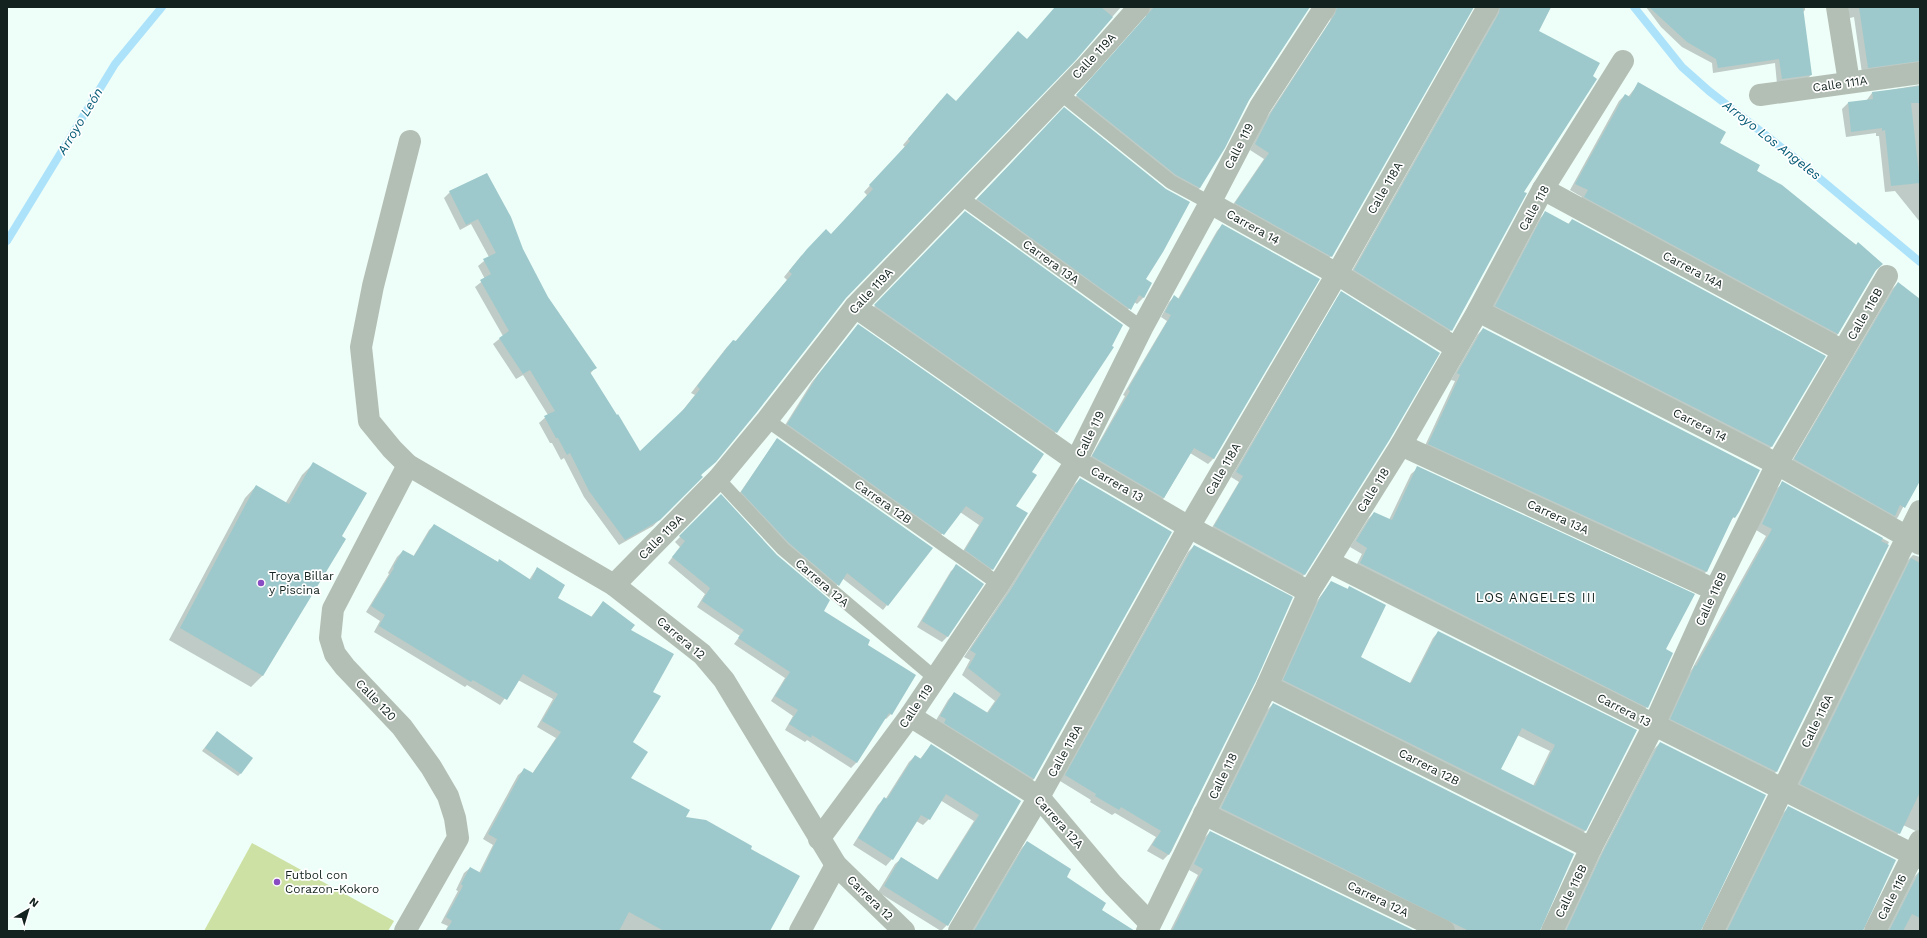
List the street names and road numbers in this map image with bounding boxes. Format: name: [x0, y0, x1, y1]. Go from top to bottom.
street label: Calle 119A: [1069, 30, 1119, 82]
street label: Calle 111A: [1812, 73, 1868, 95]
street label: Calle 119: [1221, 121, 1257, 171]
street label: Calle 118A: [1364, 159, 1406, 217]
street label: Calle 118: [1516, 183, 1552, 233]
street label: Carrera 14: [1224, 207, 1282, 247]
street label: Carrera 13A: [1020, 237, 1082, 287]
street label: Carrera 14A: [1660, 248, 1726, 292]
street label: Calle 119A: [846, 265, 896, 317]
street label: Calle 116B: [1845, 285, 1886, 342]
street label: Carrera 14: [1671, 405, 1729, 445]
street label: Calle 119: [1073, 408, 1107, 460]
street label: Calle 118A: [1202, 440, 1244, 498]
street label: Carrera 13: [1088, 463, 1146, 505]
street label: Calle 118: [1354, 465, 1392, 515]
street label: Carrera 12B: [852, 477, 914, 527]
street label: Carrera 13A: [1525, 497, 1591, 537]
street label: Calle 119A: [636, 512, 686, 562]
street label: Carrera 12A: [792, 556, 852, 610]
street label: Calle 116B: [1692, 570, 1730, 628]
street label: Carrera 12: [654, 614, 708, 662]
street label: Calle 120: [353, 676, 399, 724]
street label: Calle 119: [896, 681, 936, 731]
street label: Carrera 13: [1595, 691, 1653, 729]
street label: Calle 116A: [1798, 692, 1836, 750]
street label: Calle 118A: [1045, 722, 1085, 780]
street label: Carrera 12B: [1396, 746, 1462, 788]
street label: Calle 118: [1206, 751, 1240, 801]
street label: Carrera 12A: [1032, 793, 1086, 851]
street label: Calle 116B: [1552, 862, 1590, 920]
street label: Calle 116: [1874, 872, 1910, 922]
street label: Carrera 12: [844, 873, 896, 923]
street label: Carrera 12A: [1345, 878, 1411, 920]

